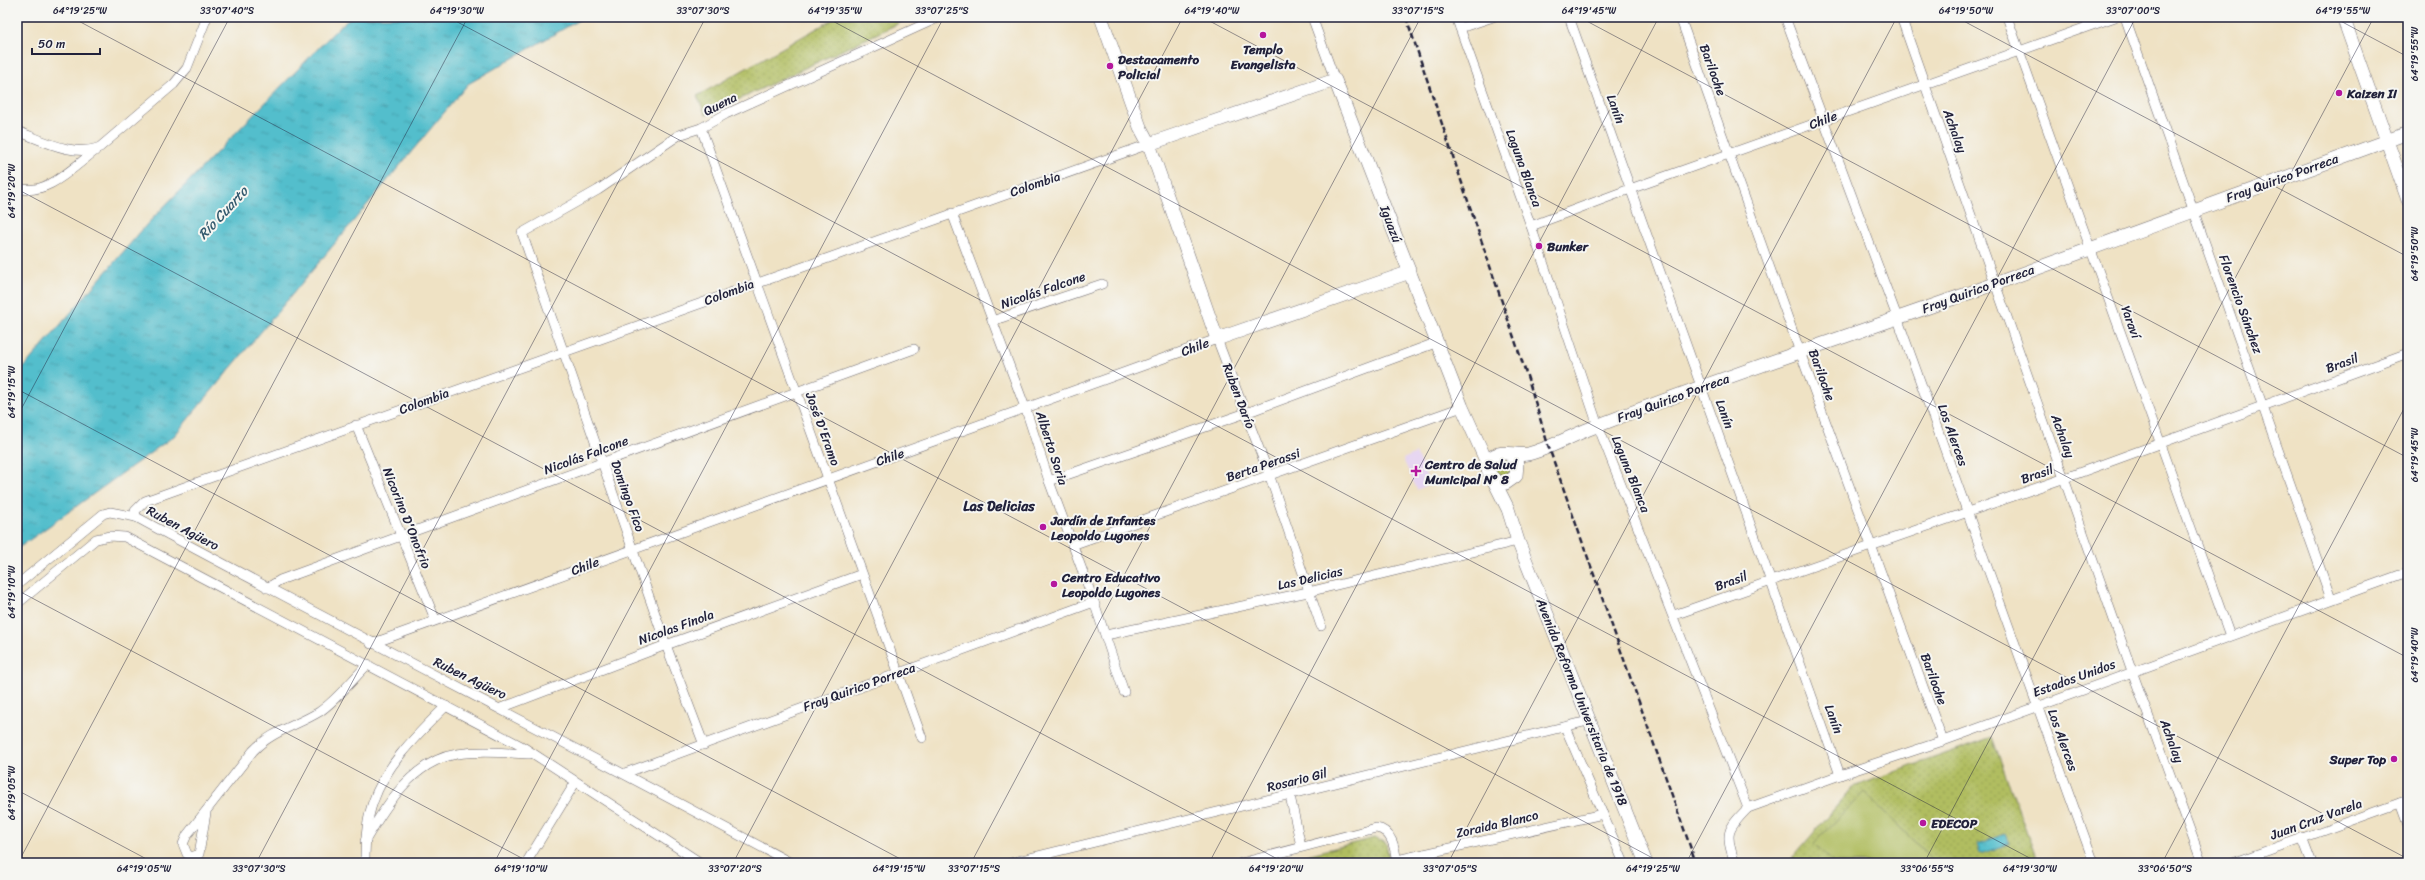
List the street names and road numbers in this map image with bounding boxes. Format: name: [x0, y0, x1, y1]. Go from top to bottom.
street label: Bariloche: [1693, 41, 1733, 99]
street label: Quena: [699, 85, 742, 122]
street label: Lanín: [1600, 91, 1632, 127]
street label: Chile: [1805, 104, 1841, 136]
street label: Achalay: [1936, 105, 1974, 156]
street label: Laguna Blanca: [1499, 126, 1549, 211]
street label: Fray Quirico Porreca: [2223, 147, 2342, 209]
street label: Colombia: [1007, 164, 1064, 203]
street label: Iguazú: [1373, 201, 1409, 246]
street label: Florencio Sánchez: [2212, 251, 2270, 358]
street label: Fray Quirico Porreca: [1919, 258, 2038, 320]
street label: Nicolás Falcone: [997, 265, 1089, 315]
street label: Colombia: [701, 272, 758, 312]
street label: Yaraví: [2114, 302, 2148, 343]
street label: Chile: [1177, 331, 1213, 363]
street label: Bariloche: [1802, 346, 1842, 404]
street label: Brasil: [2322, 346, 2362, 380]
street label: Ruben Darío: [1216, 360, 1262, 433]
street label: Fray Quirico Porreca: [1614, 367, 1733, 429]
street label: Colombia: [396, 381, 453, 421]
street label: José D'Eramo: [799, 388, 847, 470]
street label: Lanín: [1709, 396, 1741, 432]
street label: Los Alerces: [1931, 401, 1975, 469]
street label: Alberto Soria: [1029, 407, 1075, 489]
street label: Achalay: [2044, 410, 2082, 461]
street label: Nicolás Falcone: [540, 429, 632, 481]
street label: Laguna Blanca: [1605, 432, 1657, 516]
street label: Chile: [873, 441, 908, 473]
street label: Berta Perassi: [1223, 441, 1304, 488]
street label: Domingo Fico: [604, 457, 652, 536]
street label: Brasil: [2017, 458, 2057, 490]
street label: Nicorino D'Onofrio: [376, 464, 438, 573]
street label: Ruben Agüero: [143, 499, 224, 557]
street label: Chile: [567, 550, 603, 582]
street label: Las Delicias: [1275, 559, 1346, 597]
street label: Brasil: [1711, 564, 1751, 598]
street label: Avenida Reforma Universitaria de 1918: [1529, 594, 1634, 810]
street label: Nicolas Finola: [635, 602, 718, 651]
street label: Ruben Agüero: [429, 650, 511, 706]
street label: Bariloche: [1914, 650, 1954, 708]
street label: Estados Unidos: [2029, 652, 2120, 704]
street label: Fray Quirico Porreca: [800, 656, 919, 718]
street label: Lanín: [1818, 701, 1850, 737]
street label: Los Alerces: [2041, 706, 2085, 774]
street label: Achalay: [2153, 715, 2191, 766]
street label: Rosario Gil: [1264, 761, 1330, 799]
street label: Juan Cruz Varela: [2266, 792, 2366, 847]
street label: Zoraida Blanco: [1453, 803, 1541, 845]

